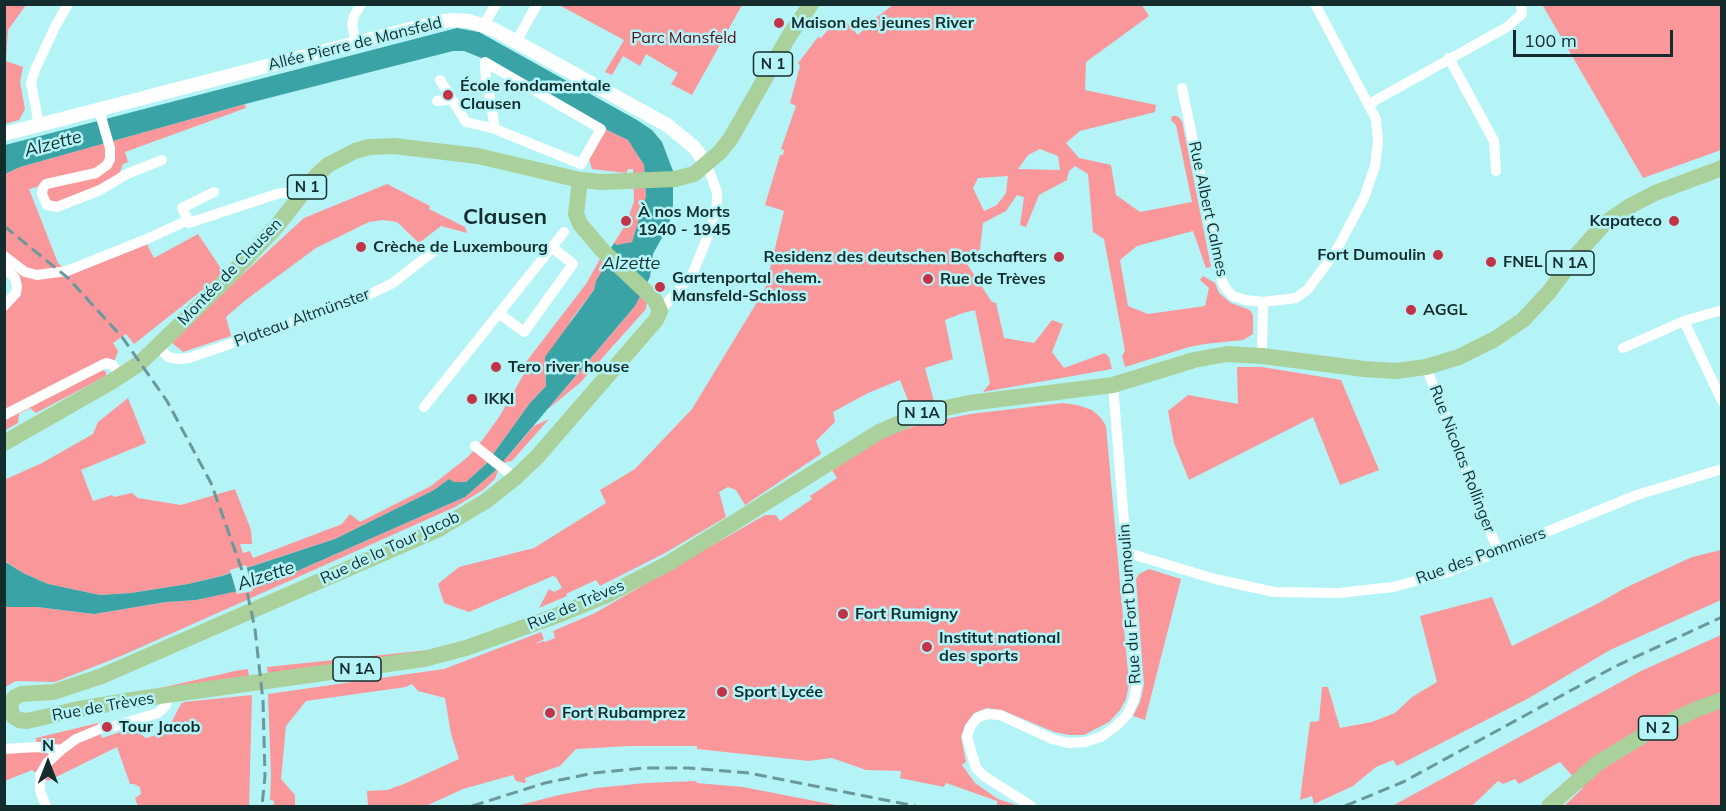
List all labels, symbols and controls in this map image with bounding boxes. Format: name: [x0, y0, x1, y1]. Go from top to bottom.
street label: Allée Pierre de Mansfeld: [266, 13, 444, 75]
place label: Maison des jeunes River: [791, 13, 974, 33]
marker: Maison des jeunes River: [772, 16, 786, 30]
scale bar: [1516, 18, 1676, 56]
park label: Parc Mansfeld: [631, 28, 737, 48]
text: 100 m: [1524, 29, 1577, 52]
road number: N 1: [754, 52, 792, 76]
place label: École fondamentale Clausen: [460, 76, 611, 114]
marker: École fondamentale Clausen: [441, 88, 455, 102]
water label: Alzette: [22, 126, 84, 162]
street label: Rue Albert Calmes: [1184, 140, 1232, 278]
road number: N 1: [288, 175, 326, 199]
place label: À nos Morts 1940 - 1945: [638, 202, 731, 240]
district label: Clausen: [463, 204, 547, 230]
place label: Kapateco: [1589, 211, 1662, 231]
street label: Montée de Clausen: [174, 214, 286, 330]
marker: À nos Morts 1940 - 1945: [619, 214, 633, 228]
marker: Kapateco: [1667, 214, 1681, 228]
place label: Crèche de Luxembourg: [373, 237, 548, 257]
marker: Crèche de Luxembourg: [354, 240, 368, 254]
place label: Fort Dumoulin: [1317, 245, 1426, 265]
place label: Residenz des deutschen Botschafters: [763, 247, 1047, 267]
marker: Fort Dumoulin: [1431, 248, 1445, 262]
marker: Residenz des deutschen Botschafters: [1052, 250, 1066, 264]
road number: N 1A: [1546, 251, 1594, 275]
place label: FNEL: [1503, 252, 1543, 272]
water label: Alzette: [602, 253, 660, 275]
marker: FNEL: [1484, 255, 1498, 269]
place label: Gartenportal ehem. Mansfeld-Schloss: [672, 268, 821, 306]
place label: Rue de Trèves: [940, 269, 1046, 289]
marker: Rue de Trèves: [921, 272, 935, 286]
marker: Gartenportal ehem. Mansfeld-Schloss: [653, 280, 667, 294]
street label: Plateau Altmünster: [232, 285, 372, 351]
place label: AGGL: [1423, 300, 1467, 320]
marker: AGGL: [1404, 303, 1418, 317]
place label: Tero river house: [508, 357, 629, 377]
marker: Tero river house: [489, 360, 503, 374]
street label: Rue Nicolas Rollinger: [1425, 383, 1499, 535]
place label: IKKI: [484, 389, 514, 409]
marker: IKKI: [465, 392, 479, 406]
road number: N 1A: [898, 401, 946, 425]
street label: Rue de la Tour Jacob: [317, 507, 463, 589]
street label: Rue du Fort Dumoulin: [1115, 523, 1145, 685]
street label: Rue des Pommiers: [1413, 524, 1549, 588]
water label: Alzette: [235, 557, 297, 595]
street label: Rue de Trèves: [525, 576, 627, 634]
place label: Fort Rumigny: [855, 604, 958, 624]
marker: Fort Rumigny: [836, 607, 850, 621]
place label: Institut national des sports: [939, 628, 1060, 666]
marker: Institut national des sports: [920, 640, 934, 654]
road number: N 1A: [333, 657, 381, 681]
place label: Sport Lycée: [734, 682, 823, 702]
marker: Sport Lycée: [715, 685, 729, 699]
street label: Rue de Trèves: [50, 689, 156, 725]
place label: Fort Rubamprez: [562, 703, 686, 723]
marker: Fort Rubamprez: [543, 706, 557, 720]
road number: N 2: [1638, 716, 1678, 740]
place label: Tour Jacob: [119, 717, 200, 737]
marker: Tour Jacob: [100, 720, 114, 734]
north arrow: [18, 733, 78, 793]
text: N: [42, 735, 54, 755]

